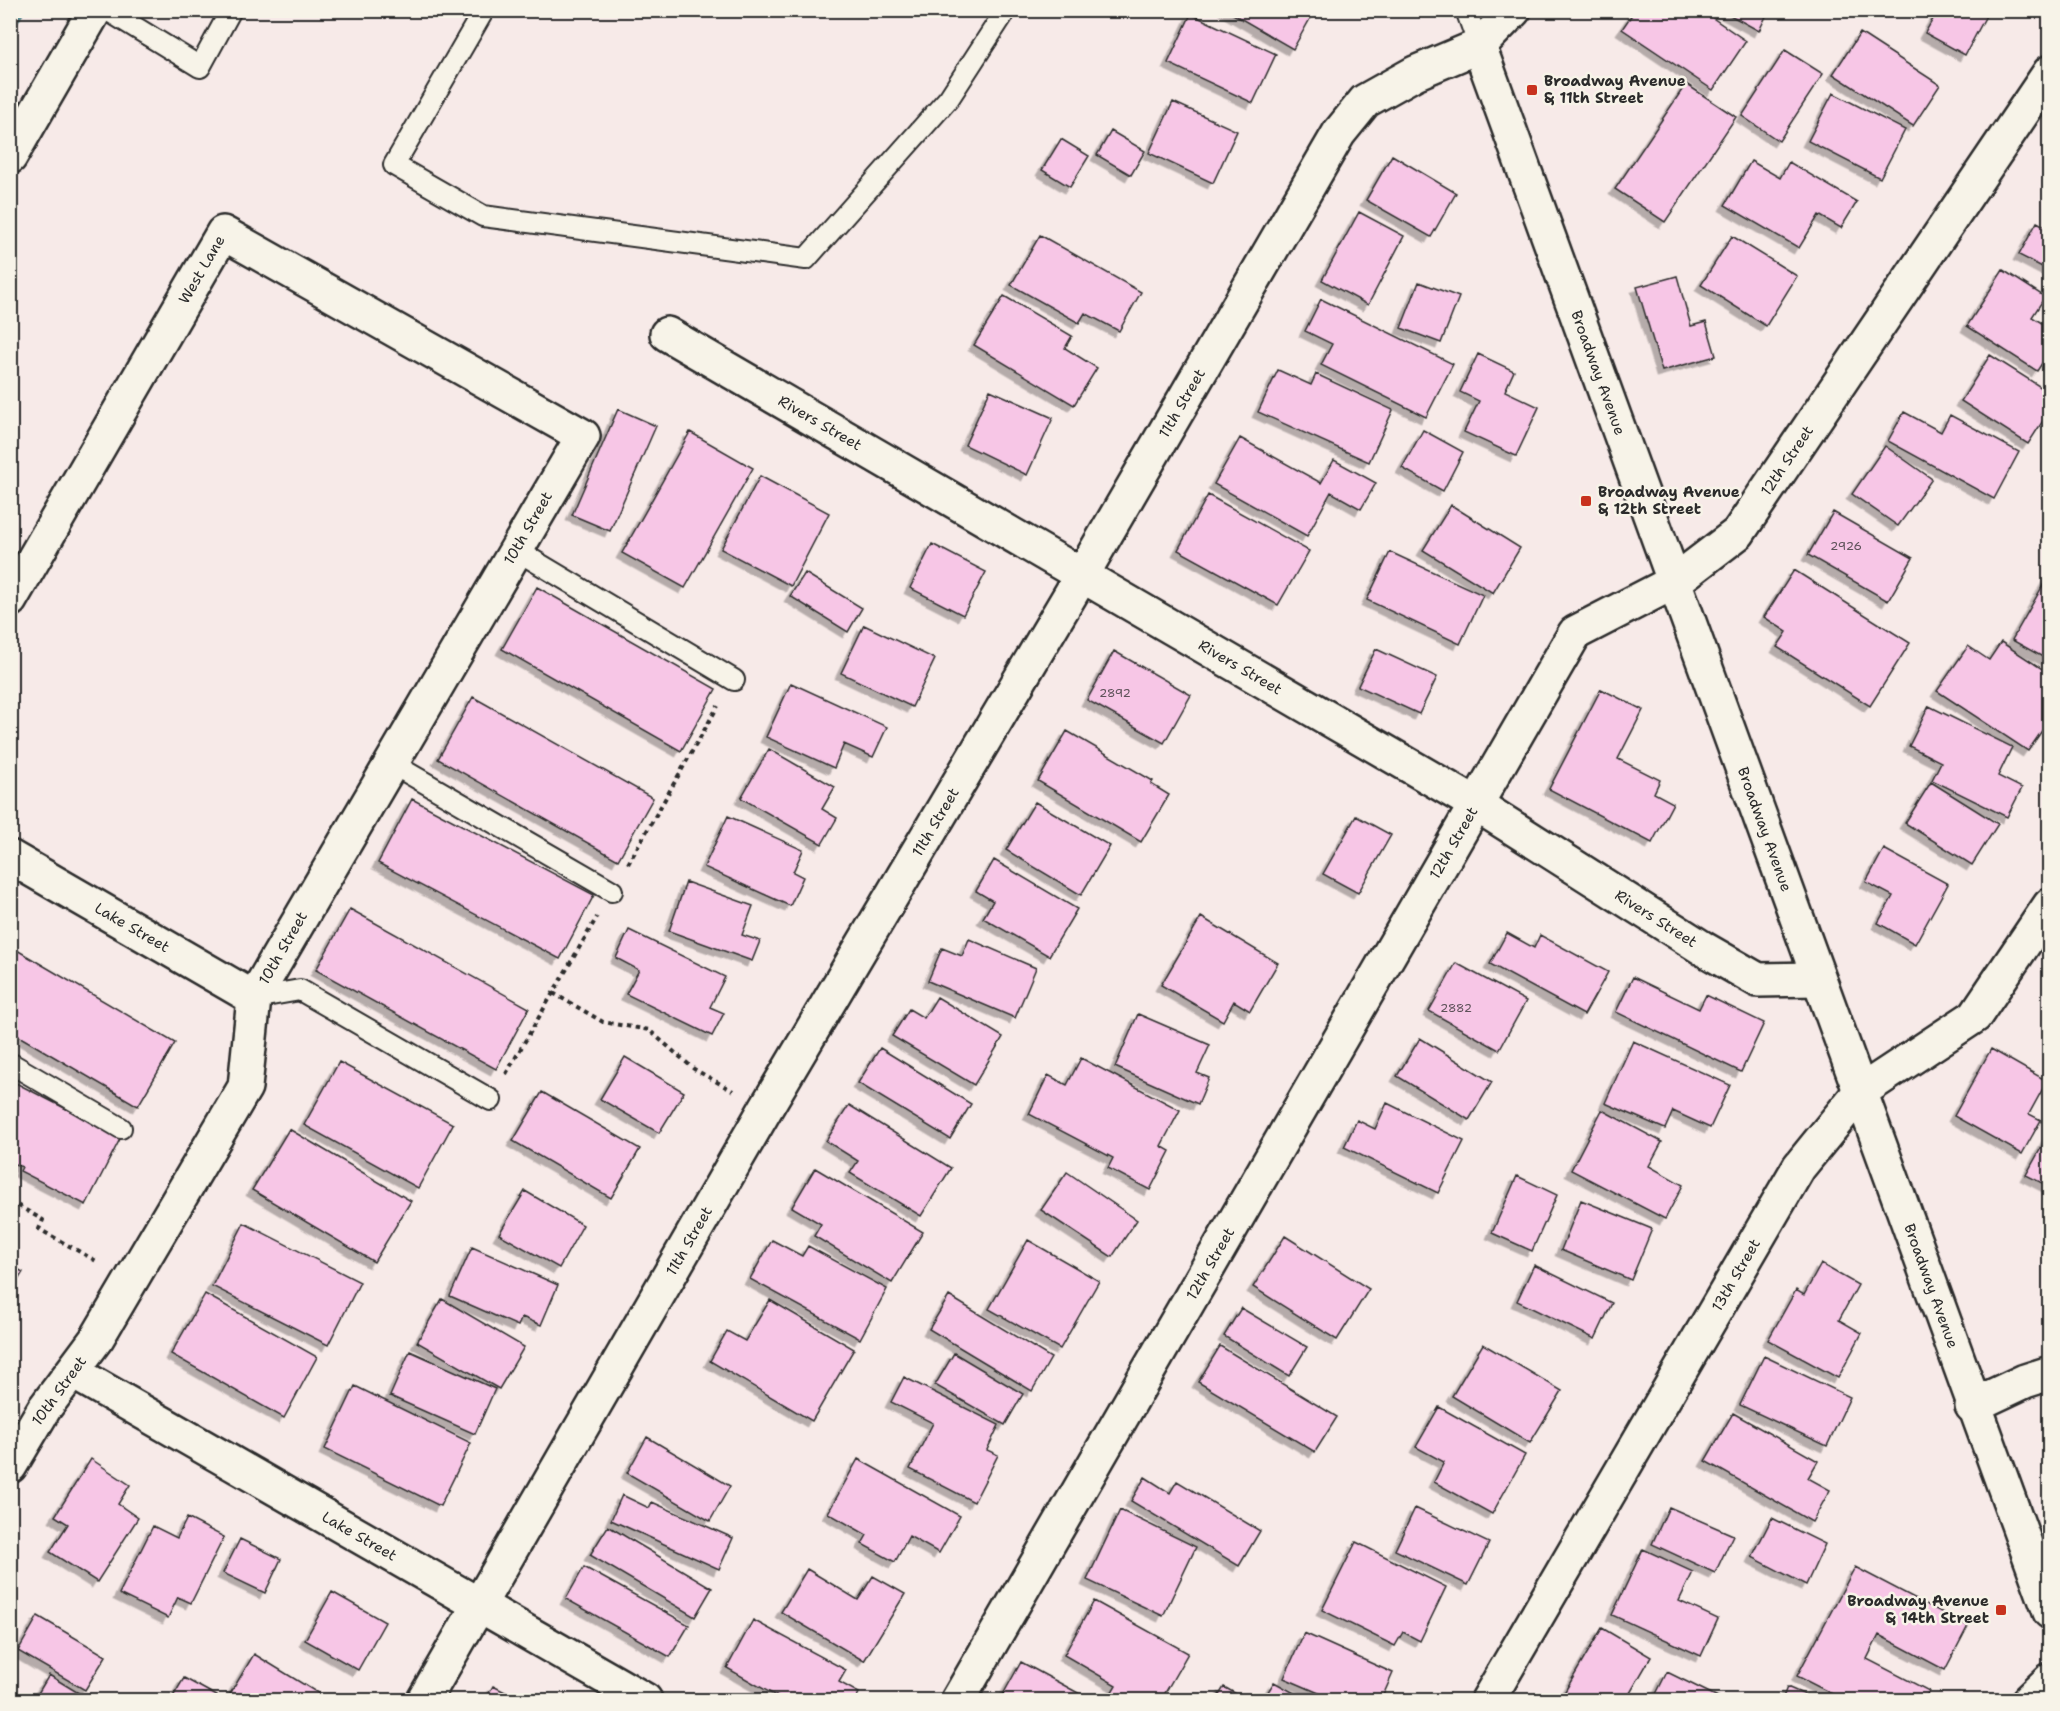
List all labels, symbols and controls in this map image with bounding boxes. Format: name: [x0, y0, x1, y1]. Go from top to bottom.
place label: Broadway Avenue & 11th Street: [1544, 71, 1686, 108]
marker: Broadway Avenue & 11th Street: [1525, 83, 1539, 97]
street label: West Lane: [174, 232, 229, 307]
street label: Broadway Avenue: [1566, 308, 1630, 438]
street label: 11th Street: [1154, 365, 1210, 441]
street label: Rivers Street: [775, 391, 866, 455]
street label: 12th Street: [1756, 422, 1818, 500]
place label: Broadway Avenue & 12th Street: [1598, 482, 1740, 519]
street label: 10th Street: [499, 488, 557, 568]
marker: Broadway Avenue & 12th Street: [1579, 494, 1593, 508]
house number: 2926: [1830, 538, 1862, 554]
street label: Rivers Street: [1195, 635, 1286, 699]
house number: 2892: [1099, 685, 1131, 701]
street label: Broadway Avenue: [1733, 764, 1797, 894]
street label: 11th Street: [907, 784, 964, 860]
street label: 12th Street: [1425, 803, 1482, 883]
street label: Rivers Street: [1611, 885, 1701, 952]
street label: Lake Street: [91, 898, 173, 957]
street label: 10th Street: [254, 908, 312, 988]
house number: 2882: [1440, 1000, 1472, 1016]
street label: 11th Street: [661, 1203, 717, 1279]
street label: Broadway Avenue: [1899, 1221, 1963, 1351]
street label: 12th Street: [1181, 1224, 1239, 1304]
street label: 13th Street: [1707, 1235, 1765, 1315]
street label: 10th Street: [27, 1352, 91, 1430]
street label: Lake Street: [318, 1507, 400, 1566]
place label: Broadway Avenue & 14th Street: [1847, 1591, 1989, 1628]
marker: Broadway Avenue & 14th Street: [1994, 1603, 2008, 1617]

